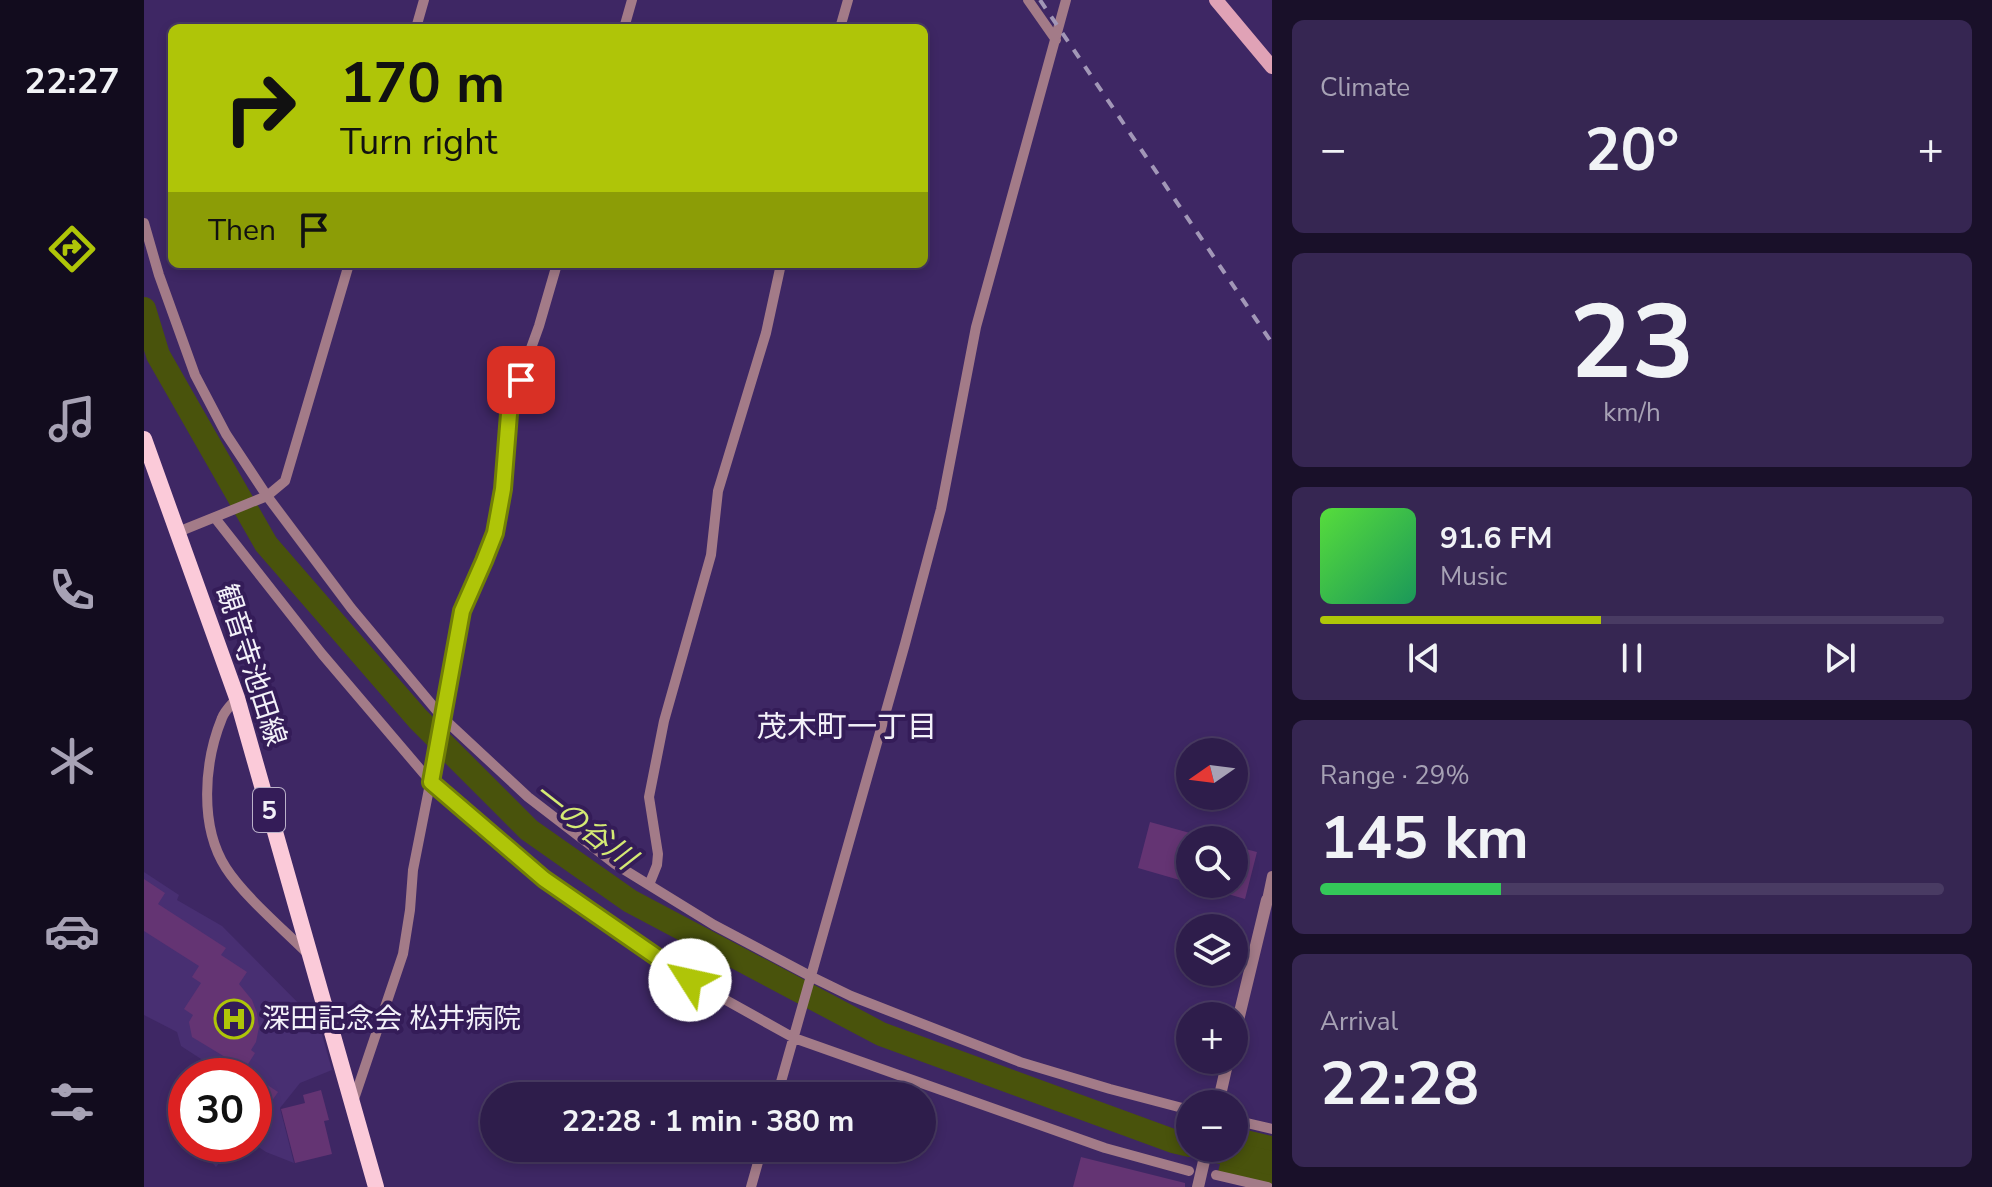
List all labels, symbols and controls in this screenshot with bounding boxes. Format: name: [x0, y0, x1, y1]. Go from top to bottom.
text: 170 m: [340, 45, 505, 122]
icon: right: [208, 56, 312, 160]
text: 22:27: [24, 57, 120, 106]
text: Climate: [1320, 70, 1410, 105]
text: 20°: [1585, 109, 1679, 191]
text: Turn right: [340, 118, 497, 167]
text: −: [1320, 120, 1346, 180]
text: +: [1918, 120, 1944, 180]
icon: arrive: [292, 208, 336, 252]
text: Then: [208, 210, 276, 251]
icon: directions: [44, 221, 100, 277]
text: 23: [1570, 272, 1694, 414]
pin: [487, 346, 555, 414]
icon: arrive: [499, 358, 543, 402]
icon: music: [44, 391, 100, 447]
text: km/h: [1603, 395, 1661, 430]
text: 91.6 FM: [1440, 518, 1552, 559]
text: Music: [1440, 559, 1507, 594]
icon: phone: [44, 562, 100, 618]
street label: 観音寺池田線: [207, 579, 295, 751]
icon: previous: [1402, 636, 1446, 680]
icon: pause: [1610, 636, 1654, 680]
icon: next: [1818, 636, 1862, 680]
district label: 茂木町一丁目: [757, 707, 937, 748]
icon: climate: [44, 733, 100, 789]
north arrow: [1176, 738, 1248, 810]
map controls: [1176, 738, 1248, 1162]
text: Range · 29%: [1320, 758, 1470, 793]
water label: 一の谷川: [524, 773, 646, 881]
road number: 5: [253, 788, 285, 832]
text: 145 km: [1320, 797, 1529, 879]
button: search: [1176, 826, 1248, 898]
icon: car: [44, 903, 100, 959]
button: layers: [1176, 914, 1248, 986]
position arrow: [648, 938, 732, 1022]
hospital icon: 深田記念会 松井病院: [213, 998, 255, 1040]
place label: 深田記念会 松井病院: [262, 1000, 521, 1038]
button: +: [1176, 1002, 1248, 1074]
text: Arrival: [1320, 1004, 1398, 1039]
text: 22:28: [1320, 1043, 1479, 1125]
speed limit sign: 30: [168, 1058, 272, 1162]
icon: filters: [44, 1074, 100, 1130]
button: −: [1176, 1090, 1248, 1162]
text: 22:28 · 1 min · 380 m: [562, 1101, 854, 1142]

